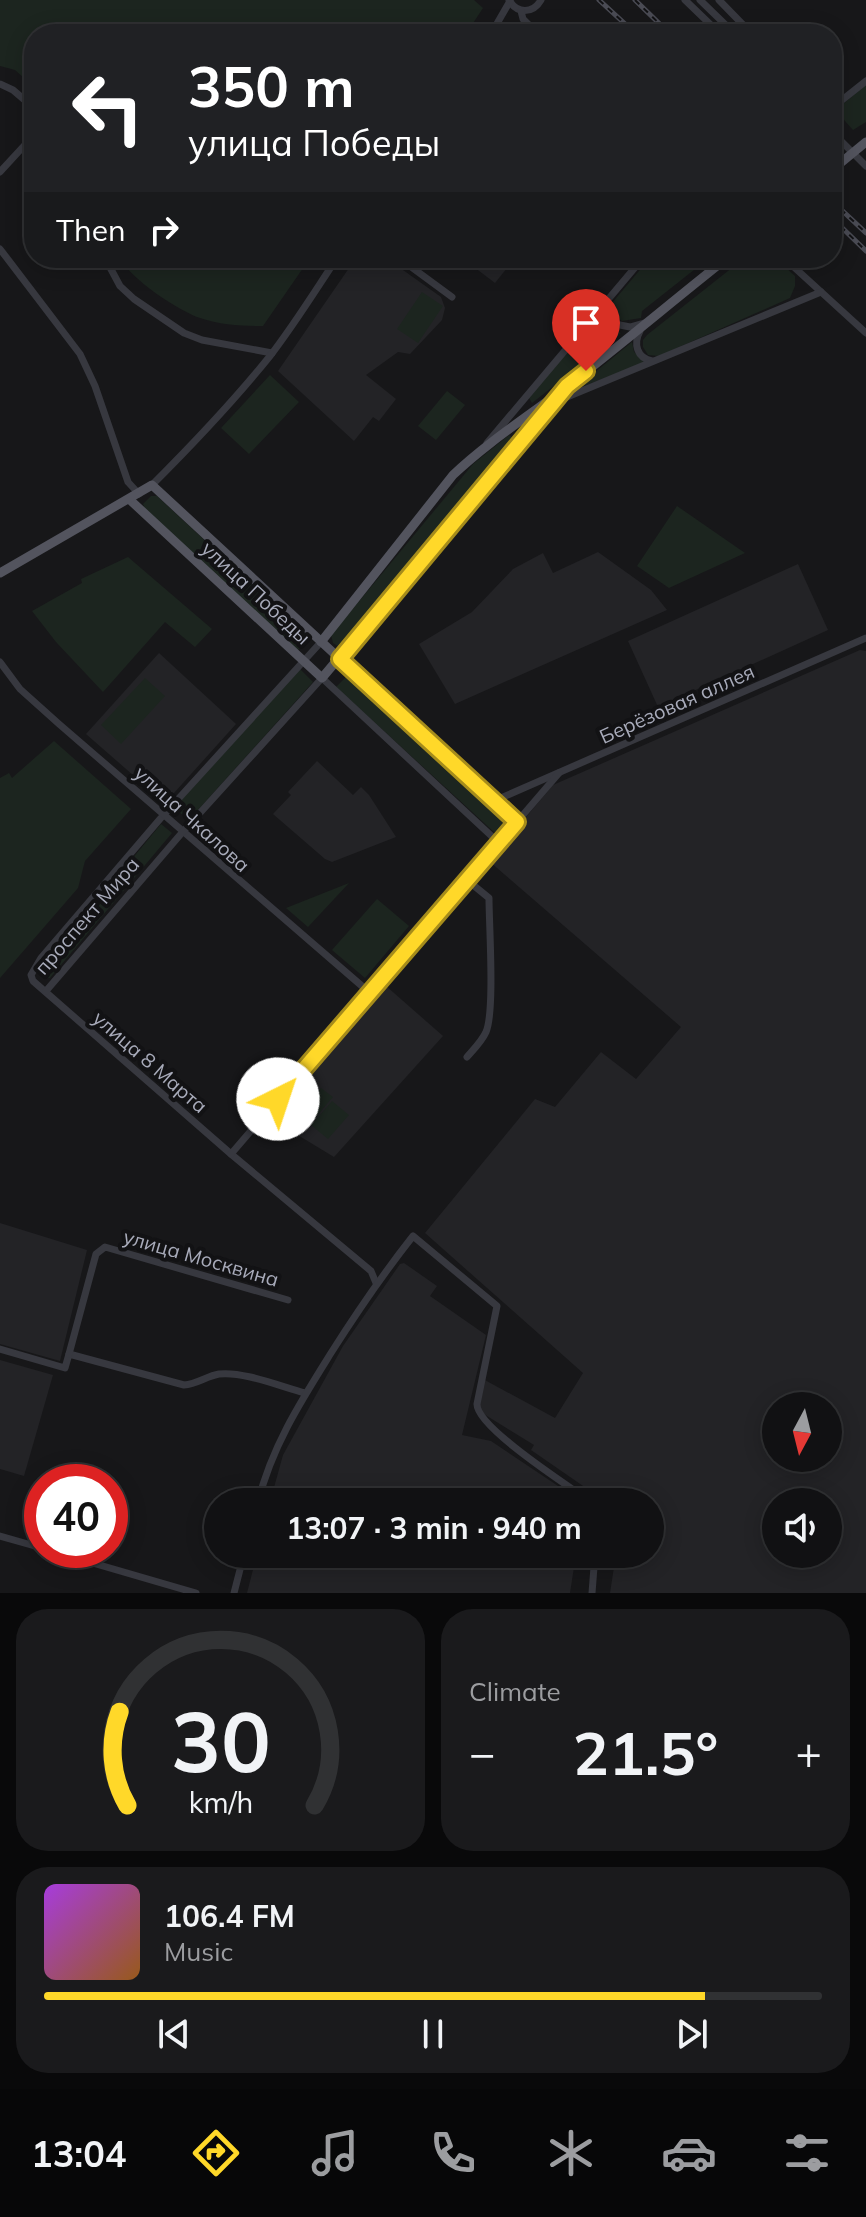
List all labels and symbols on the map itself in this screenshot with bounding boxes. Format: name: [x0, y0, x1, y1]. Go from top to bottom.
pin: [552, 289, 620, 371]
street label: улица Победы: [197, 536, 316, 650]
street label: Берёзовая аллея: [595, 658, 758, 749]
street label: улица Чкалова: [129, 760, 255, 877]
street label: проспект Мира: [29, 852, 144, 979]
street label: улица 8 Марта: [88, 1005, 213, 1118]
position arrow: [236, 1057, 320, 1141]
street label: улица Москвина: [121, 1223, 282, 1292]
north arrow: [762, 1392, 842, 1472]
speed limit sign: 40: [24, 1464, 128, 1568]

